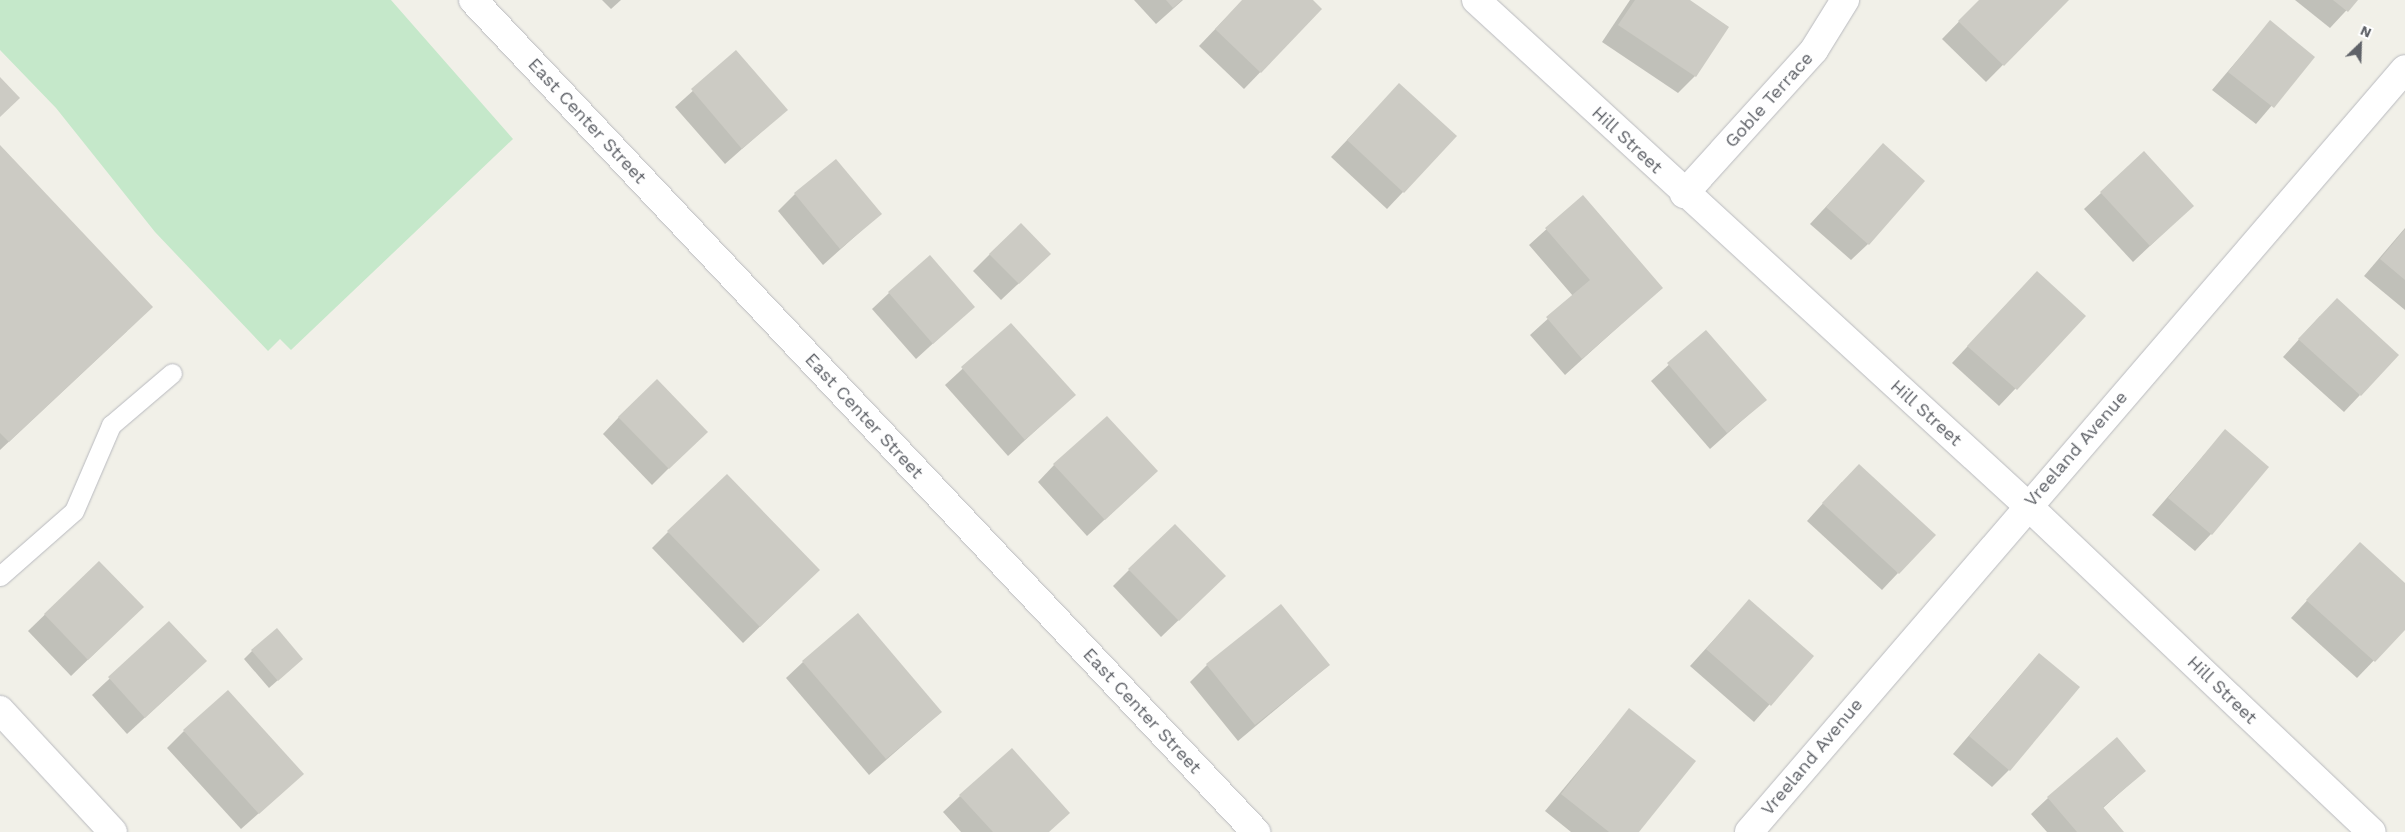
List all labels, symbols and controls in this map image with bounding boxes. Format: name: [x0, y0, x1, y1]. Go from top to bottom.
north arrow: [2335, 20, 2385, 70]
text: N: [2358, 22, 2374, 41]
street label: Goble Terrace: [1720, 48, 1818, 152]
street label: East Center Street: [523, 54, 651, 188]
street label: Hill Street: [1587, 102, 1667, 178]
street label: East Center Street: [800, 349, 928, 483]
street label: Hill Street: [1886, 375, 1966, 451]
street label: Vreeland Avenue: [2020, 387, 2132, 511]
street label: East Center Street: [1078, 644, 1206, 778]
street label: Hill Street: [2182, 651, 2262, 729]
street label: Vreeland Avenue: [1757, 694, 1867, 820]

